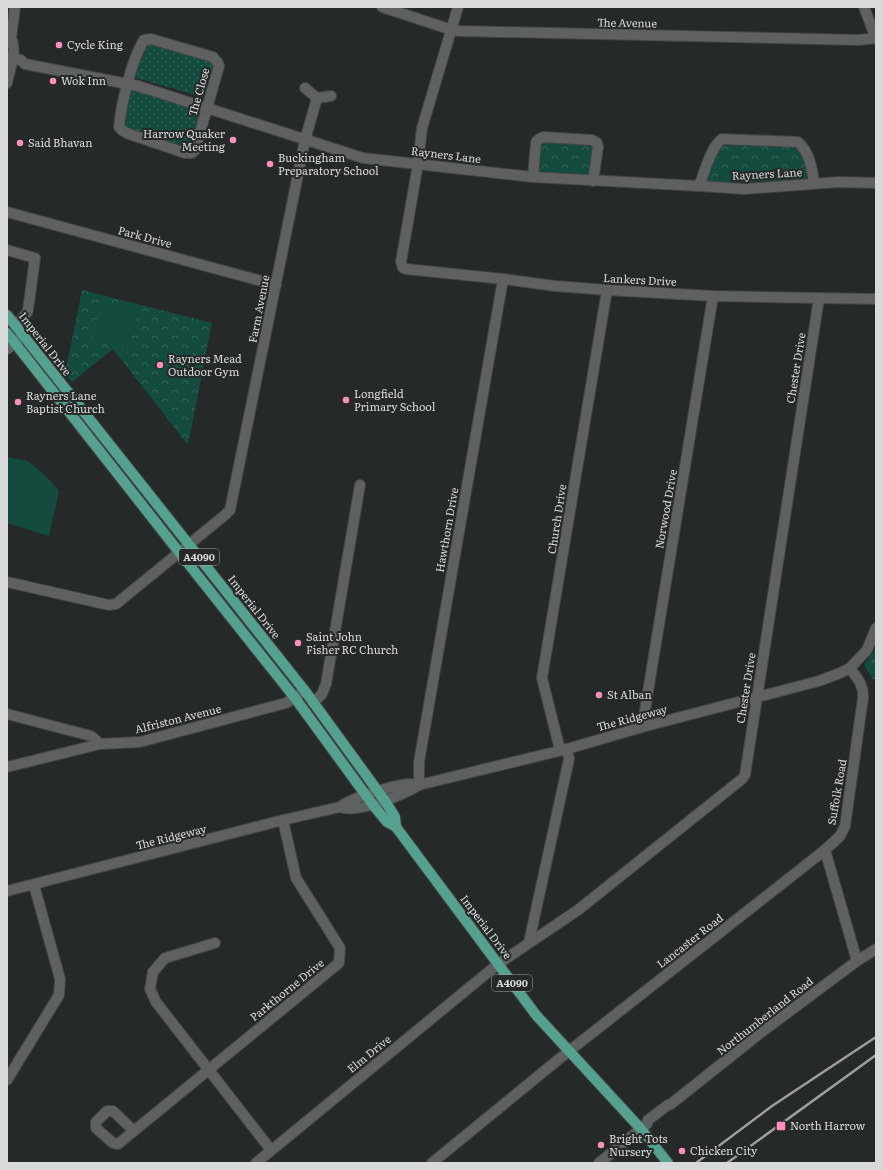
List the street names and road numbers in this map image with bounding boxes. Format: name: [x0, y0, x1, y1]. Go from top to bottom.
street label: The Avenue: [597, 13, 657, 31]
street label: The Close: [184, 65, 213, 118]
street label: Rayners Lane: [410, 142, 482, 166]
street label: Rayners Lane: [731, 163, 803, 183]
street label: Park Drive: [117, 221, 174, 251]
street label: Lankers Drive: [603, 269, 677, 289]
street label: Farm Avenue: [244, 273, 272, 344]
street label: Imperial Drive: [16, 308, 76, 379]
street label: Chester Drive: [782, 331, 809, 404]
street label: Norwood Drive: [650, 468, 680, 550]
street label: Church Drive: [543, 483, 569, 555]
street label: Hawthorn Drive: [431, 486, 461, 573]
road number: A4090: [179, 549, 219, 565]
street label: Imperial Drive: [225, 571, 285, 642]
street label: Chester Drive: [732, 651, 759, 724]
street label: Alfriston Avenue: [133, 699, 223, 737]
street label: The Ridgeway: [595, 700, 669, 734]
street label: Suffolk Road: [822, 757, 850, 826]
street label: The Ridgeway: [134, 819, 208, 853]
street label: Imperial Drive: [457, 891, 517, 962]
street label: Lancaster Road: [653, 909, 726, 971]
street label: Parkthorne Drive: [246, 954, 327, 1024]
street label: Northumberland Road: [713, 972, 816, 1058]
road number: A4090: [492, 975, 532, 991]
street label: Elm Drive: [343, 1030, 394, 1076]

